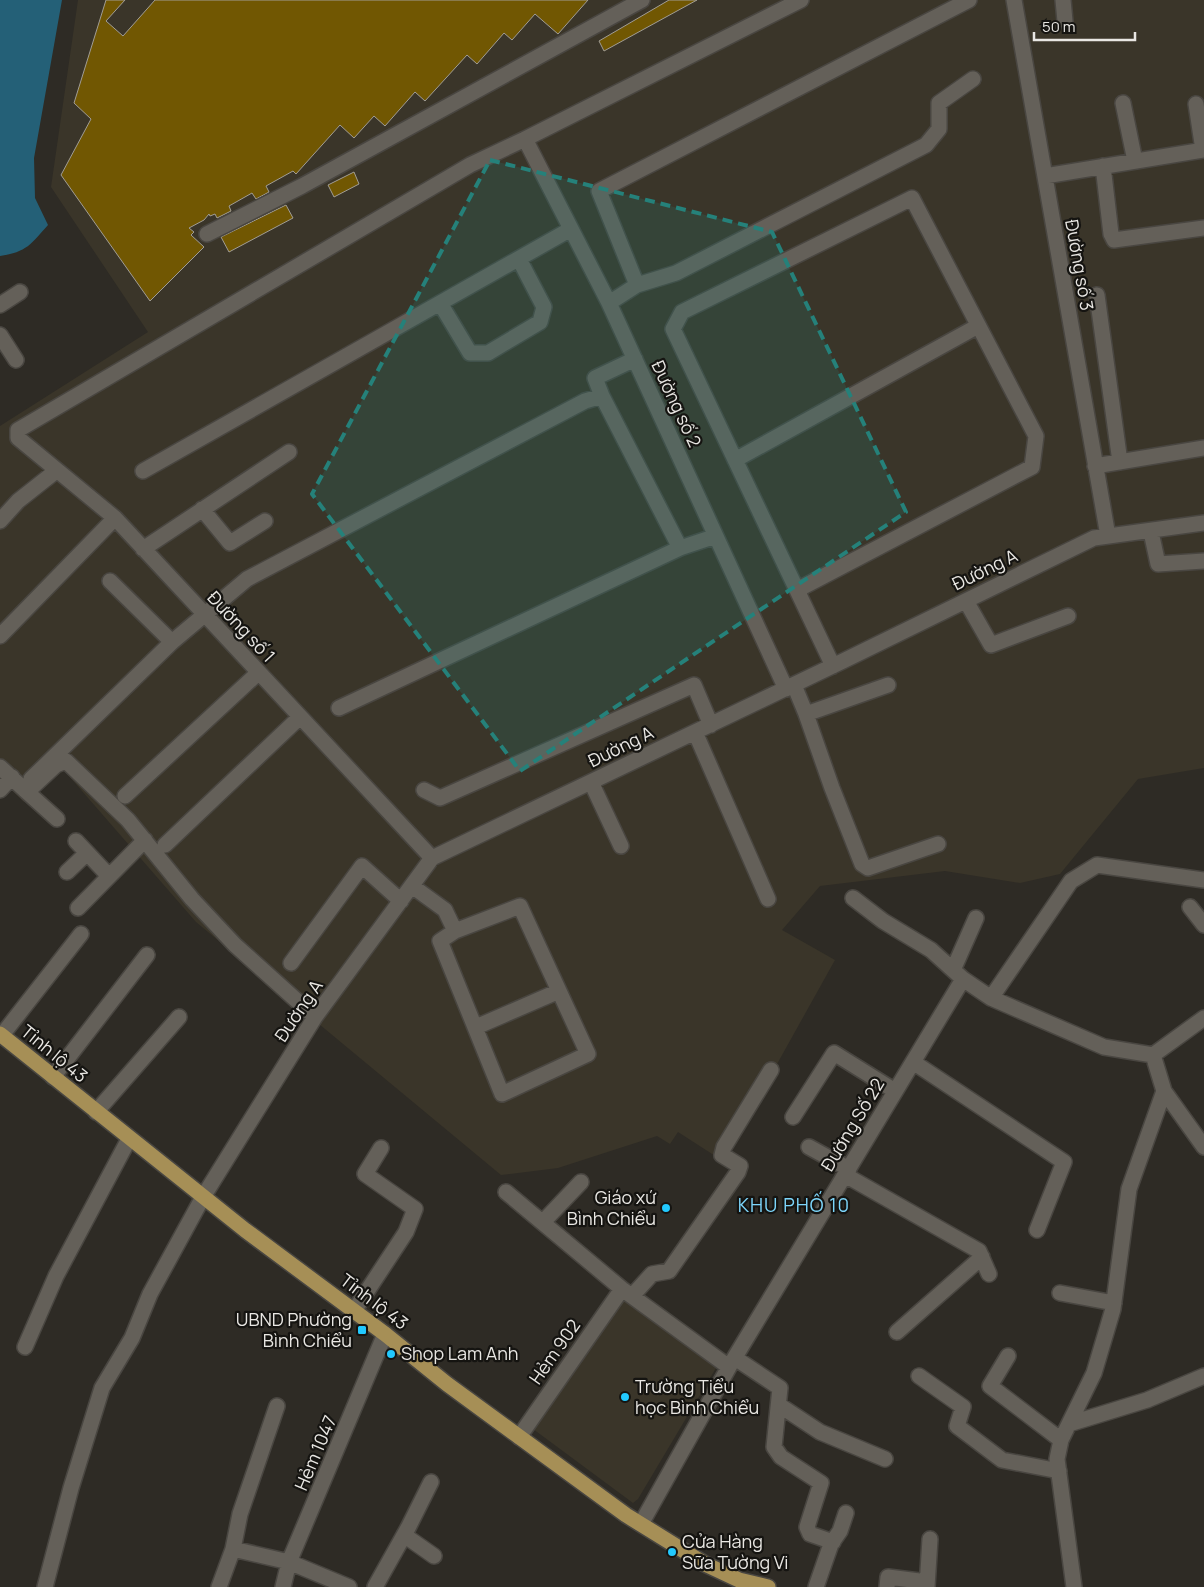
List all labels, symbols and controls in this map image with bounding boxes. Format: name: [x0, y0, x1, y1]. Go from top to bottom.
scale bar: [1034, 10, 1135, 42]
text: 50 m: [1042, 16, 1076, 37]
street label: Đường số 3: [1060, 217, 1100, 312]
street label: Đường số 2: [646, 357, 707, 451]
street label: Đường A: [948, 543, 1022, 595]
street label: Đường số 1: [202, 585, 281, 667]
street label: Đường A: [584, 720, 658, 772]
street label: Đường A: [269, 974, 328, 1046]
street label: Tỉnh lộ 43: [16, 1019, 93, 1087]
street label: Đường Số 22: [815, 1074, 889, 1175]
place label: Giáo xứ Bình Chiểu: [567, 1185, 657, 1230]
district label: KHU PHỐ 10: [738, 1190, 850, 1218]
marker: Giáo xứ Bình Chiểu: [660, 1202, 672, 1214]
street label: Tỉnh lộ 43: [336, 1268, 413, 1335]
place label: UBND Phường Bình Chiểu: [236, 1307, 352, 1352]
street label: Hẻm 902: [523, 1314, 585, 1389]
marker: UBND Phường Bình Chiểu: [356, 1324, 368, 1336]
place label: Shop Lam Anh: [401, 1341, 519, 1365]
marker: Shop Lam Anh: [385, 1348, 397, 1360]
place label: Trường Tiểu học Bình Chiểu: [635, 1374, 759, 1419]
marker: Trường Tiểu học Bình Chiểu: [619, 1391, 631, 1403]
street label: Hẻm 1047: [289, 1411, 342, 1494]
place label: Cửa Hàng Sữa Tường Vi: [682, 1529, 789, 1574]
marker: Cửa Hàng Sữa Tường Vi: [666, 1546, 678, 1558]

